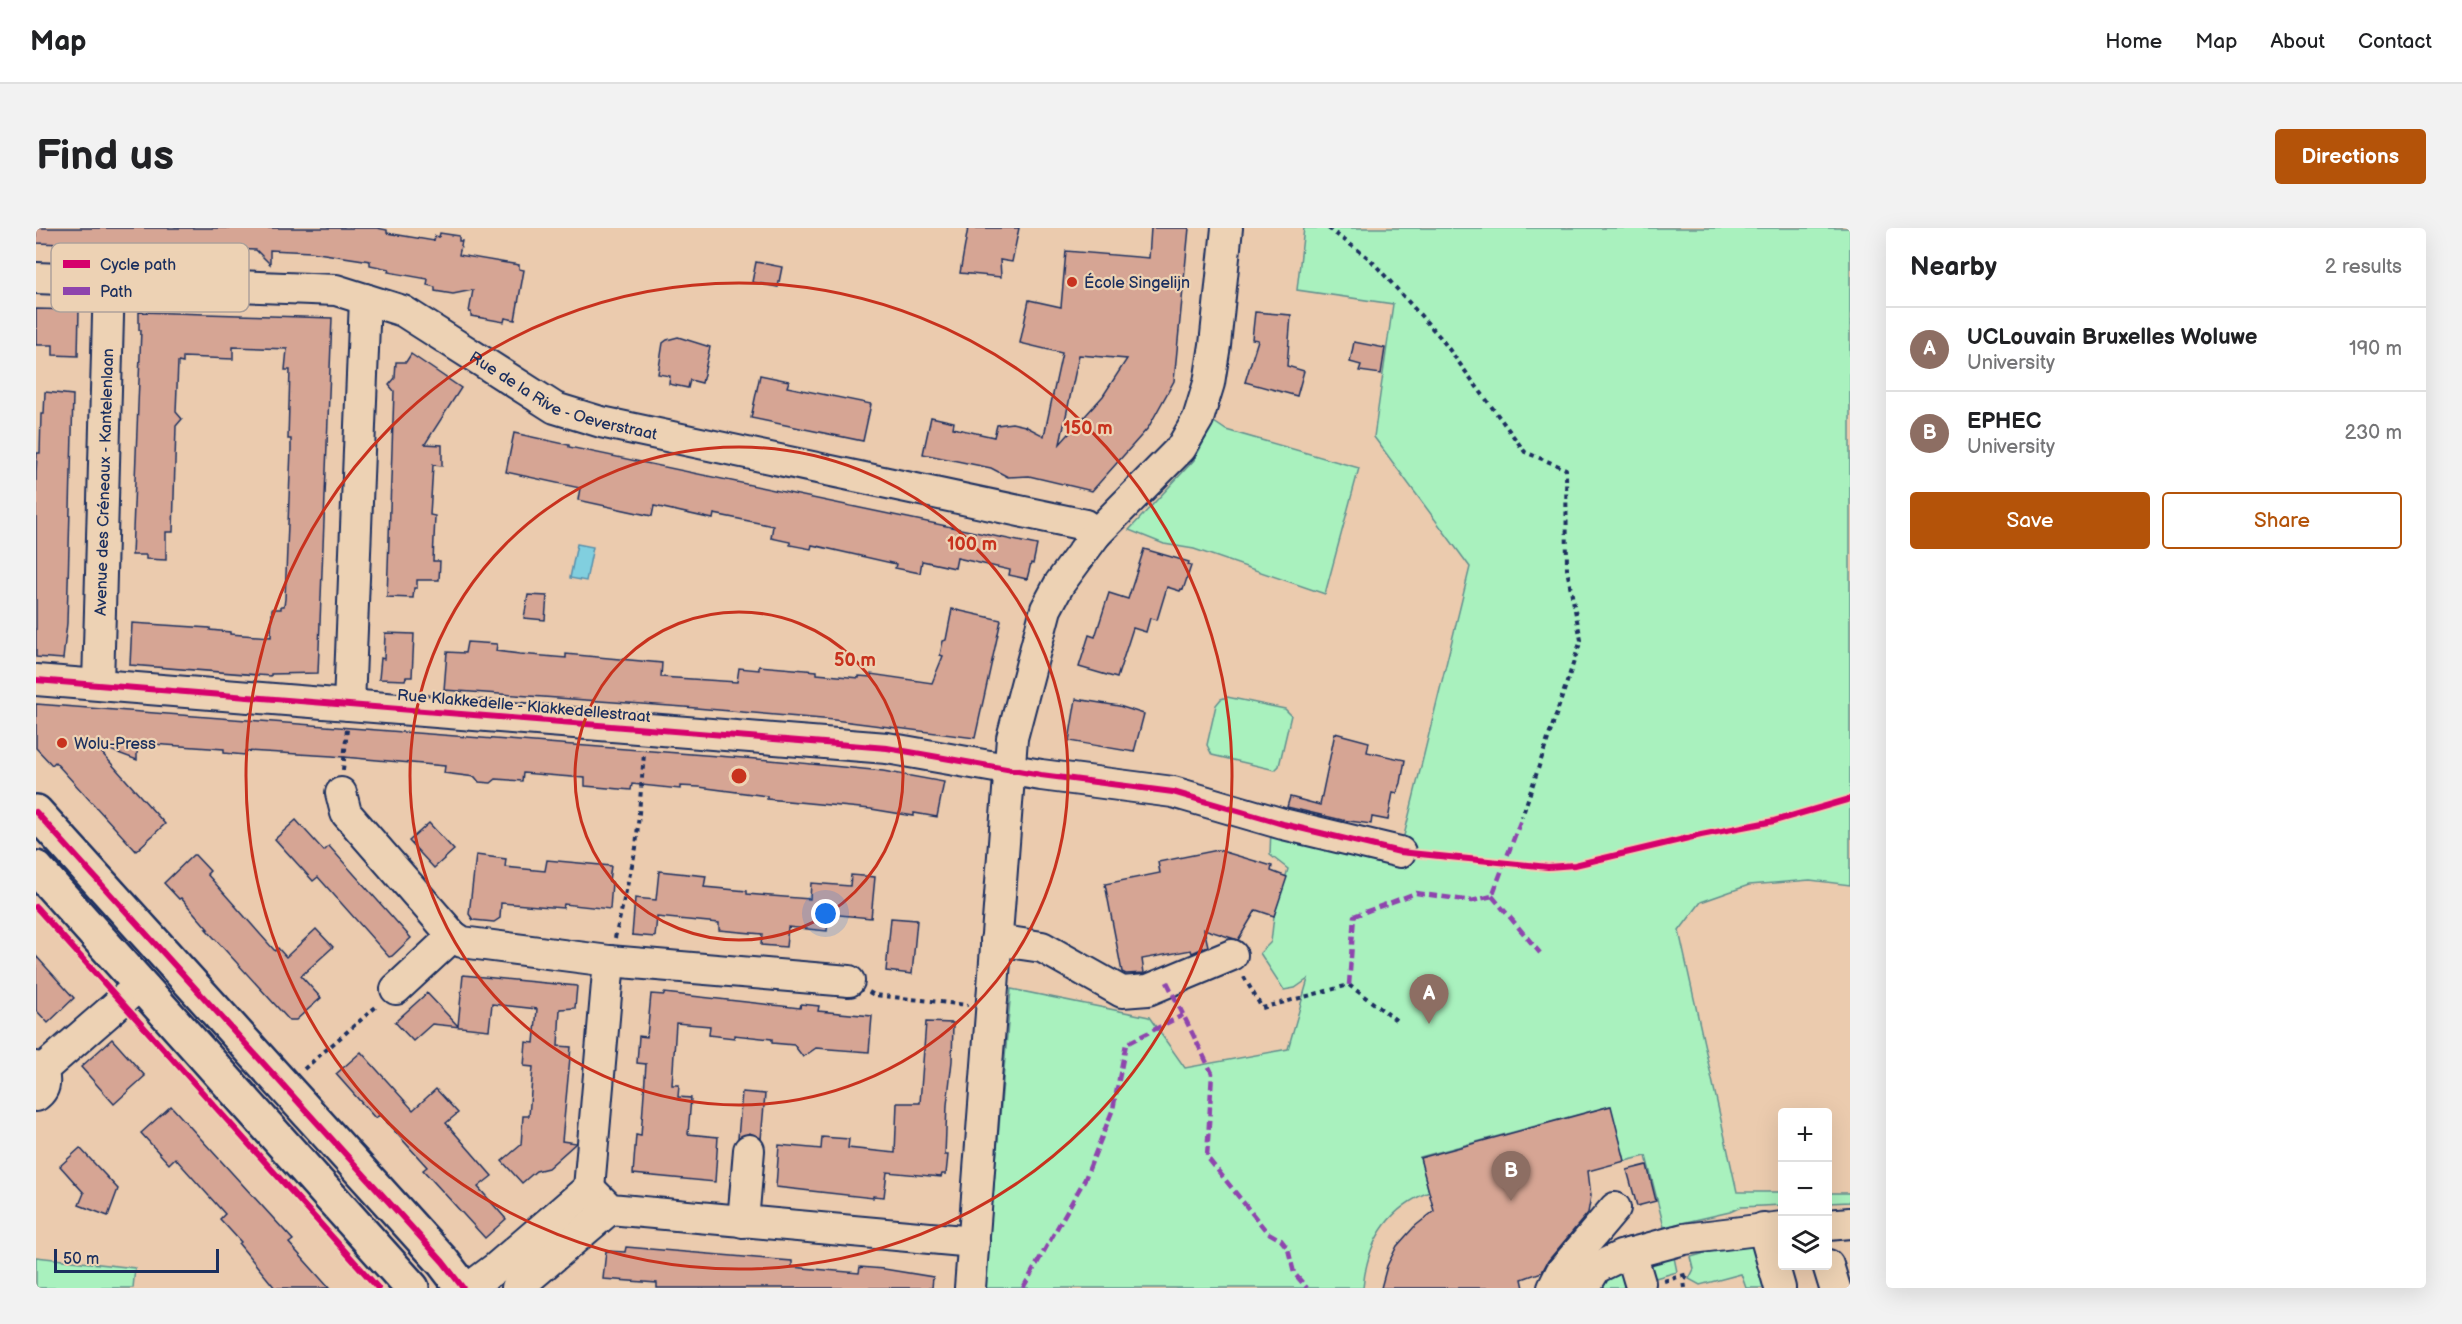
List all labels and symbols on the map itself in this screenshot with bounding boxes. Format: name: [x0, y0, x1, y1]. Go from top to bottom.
legend: [51, 243, 249, 312]
text: Cycle path: [100, 256, 176, 275]
place label: École Singelijn: [1084, 272, 1190, 293]
marker: École Singelijn: [1065, 275, 1079, 289]
text: Path: [100, 283, 132, 302]
street label: Avenue des Créneaux - Kantelenlaan: [92, 348, 118, 616]
street label: Rue de la Rive - Oeverstraat: [466, 348, 659, 445]
text: 150 m: [1063, 418, 1113, 439]
text: 100 m: [947, 534, 997, 555]
text: 50 m: [834, 650, 876, 671]
street label: Rue Klakkedelle - Klakkedellestraat: [396, 686, 652, 727]
place label: Wolu-Press: [74, 735, 156, 754]
marker: Wolu-Press: [55, 736, 69, 750]
centre of rings: [729, 766, 749, 786]
your location: [811, 899, 840, 928]
pin: A: [1410, 974, 1448, 1024]
pin: B: [1492, 1152, 1530, 1201]
scale bar: [54, 1246, 219, 1274]

